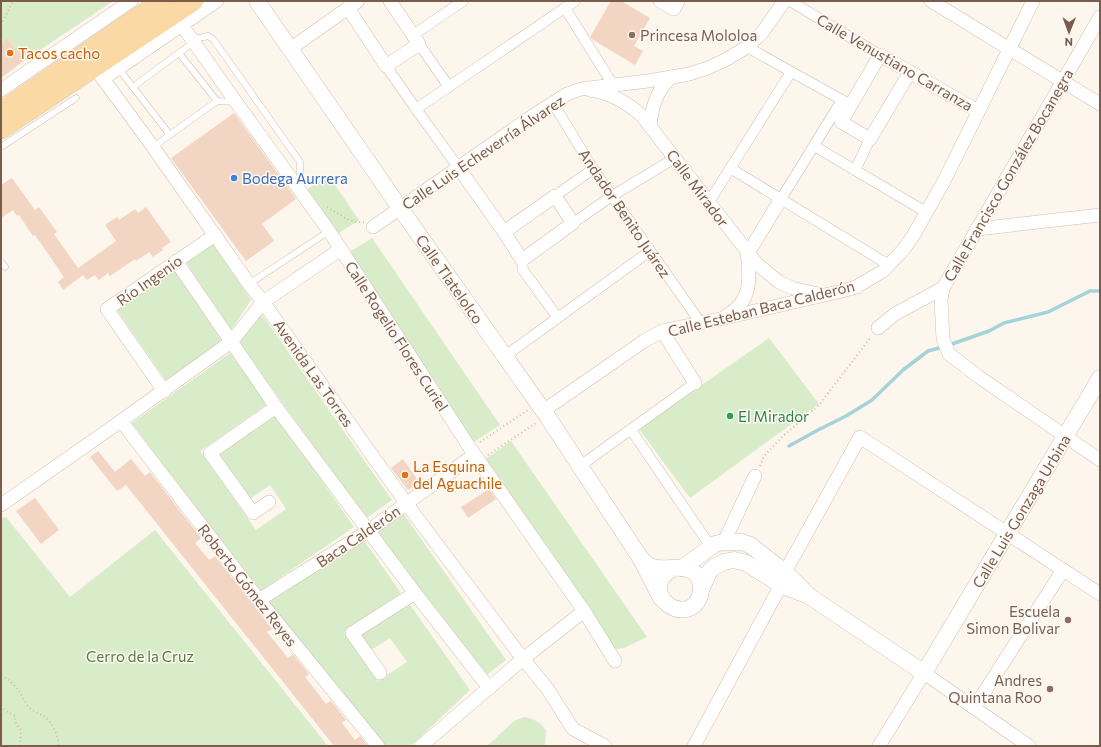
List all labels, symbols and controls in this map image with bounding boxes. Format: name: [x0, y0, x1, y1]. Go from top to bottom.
street label: Calle Venustiano Carranza: [814, 10, 976, 114]
north arrow: [1049, 12, 1089, 52]
place label: Princesa Mololoa: [640, 26, 757, 44]
marker: Princesa Mololoa: [627, 30, 637, 40]
text: N: [1065, 36, 1073, 49]
place label: Tacos cacho: [18, 44, 100, 62]
marker: Tacos cacho: [5, 48, 15, 58]
street label: Calle Francisco González Bocanegra: [940, 65, 1076, 285]
street label: Calle Luis Echeverría Álvarez: [398, 90, 568, 213]
street label: Andador Benito Juárez: [575, 145, 675, 281]
street label: Calle Mirador: [663, 146, 733, 230]
place label: Bodega Aurrera: [242, 169, 348, 187]
marker: Bodega Aurrera: [229, 173, 239, 183]
street label: Calle Tlatelolco: [413, 231, 487, 327]
street label: Río Ingenio: [113, 251, 185, 309]
street label: Calle Rogelio Flores Curiel: [342, 258, 452, 414]
street label: Calle Esteban Baca Calderón: [666, 276, 856, 340]
street label: Avenida Las Torres: [270, 316, 358, 430]
place label: El Mirador: [738, 407, 809, 425]
marker: El Mirador: [725, 411, 735, 421]
street label: Calle Luis Gonzaga Urbina: [968, 431, 1074, 591]
place label: La Esquina del Aguachile: [413, 457, 502, 492]
marker: La Esquina del Aguachile: [400, 470, 410, 480]
street label: Baca Calderón: [313, 501, 403, 571]
street label: Roberto Gómez Reyes: [195, 520, 301, 650]
place label: Escuela Simon Bolivar: [966, 602, 1060, 637]
marker: Escuela Simon Bolivar: [1063, 615, 1073, 625]
park label: Cerro de la Cruz: [86, 647, 194, 665]
place label: Andres Quintana Roo: [948, 671, 1042, 706]
marker: Andres Quintana Roo: [1045, 684, 1055, 694]

